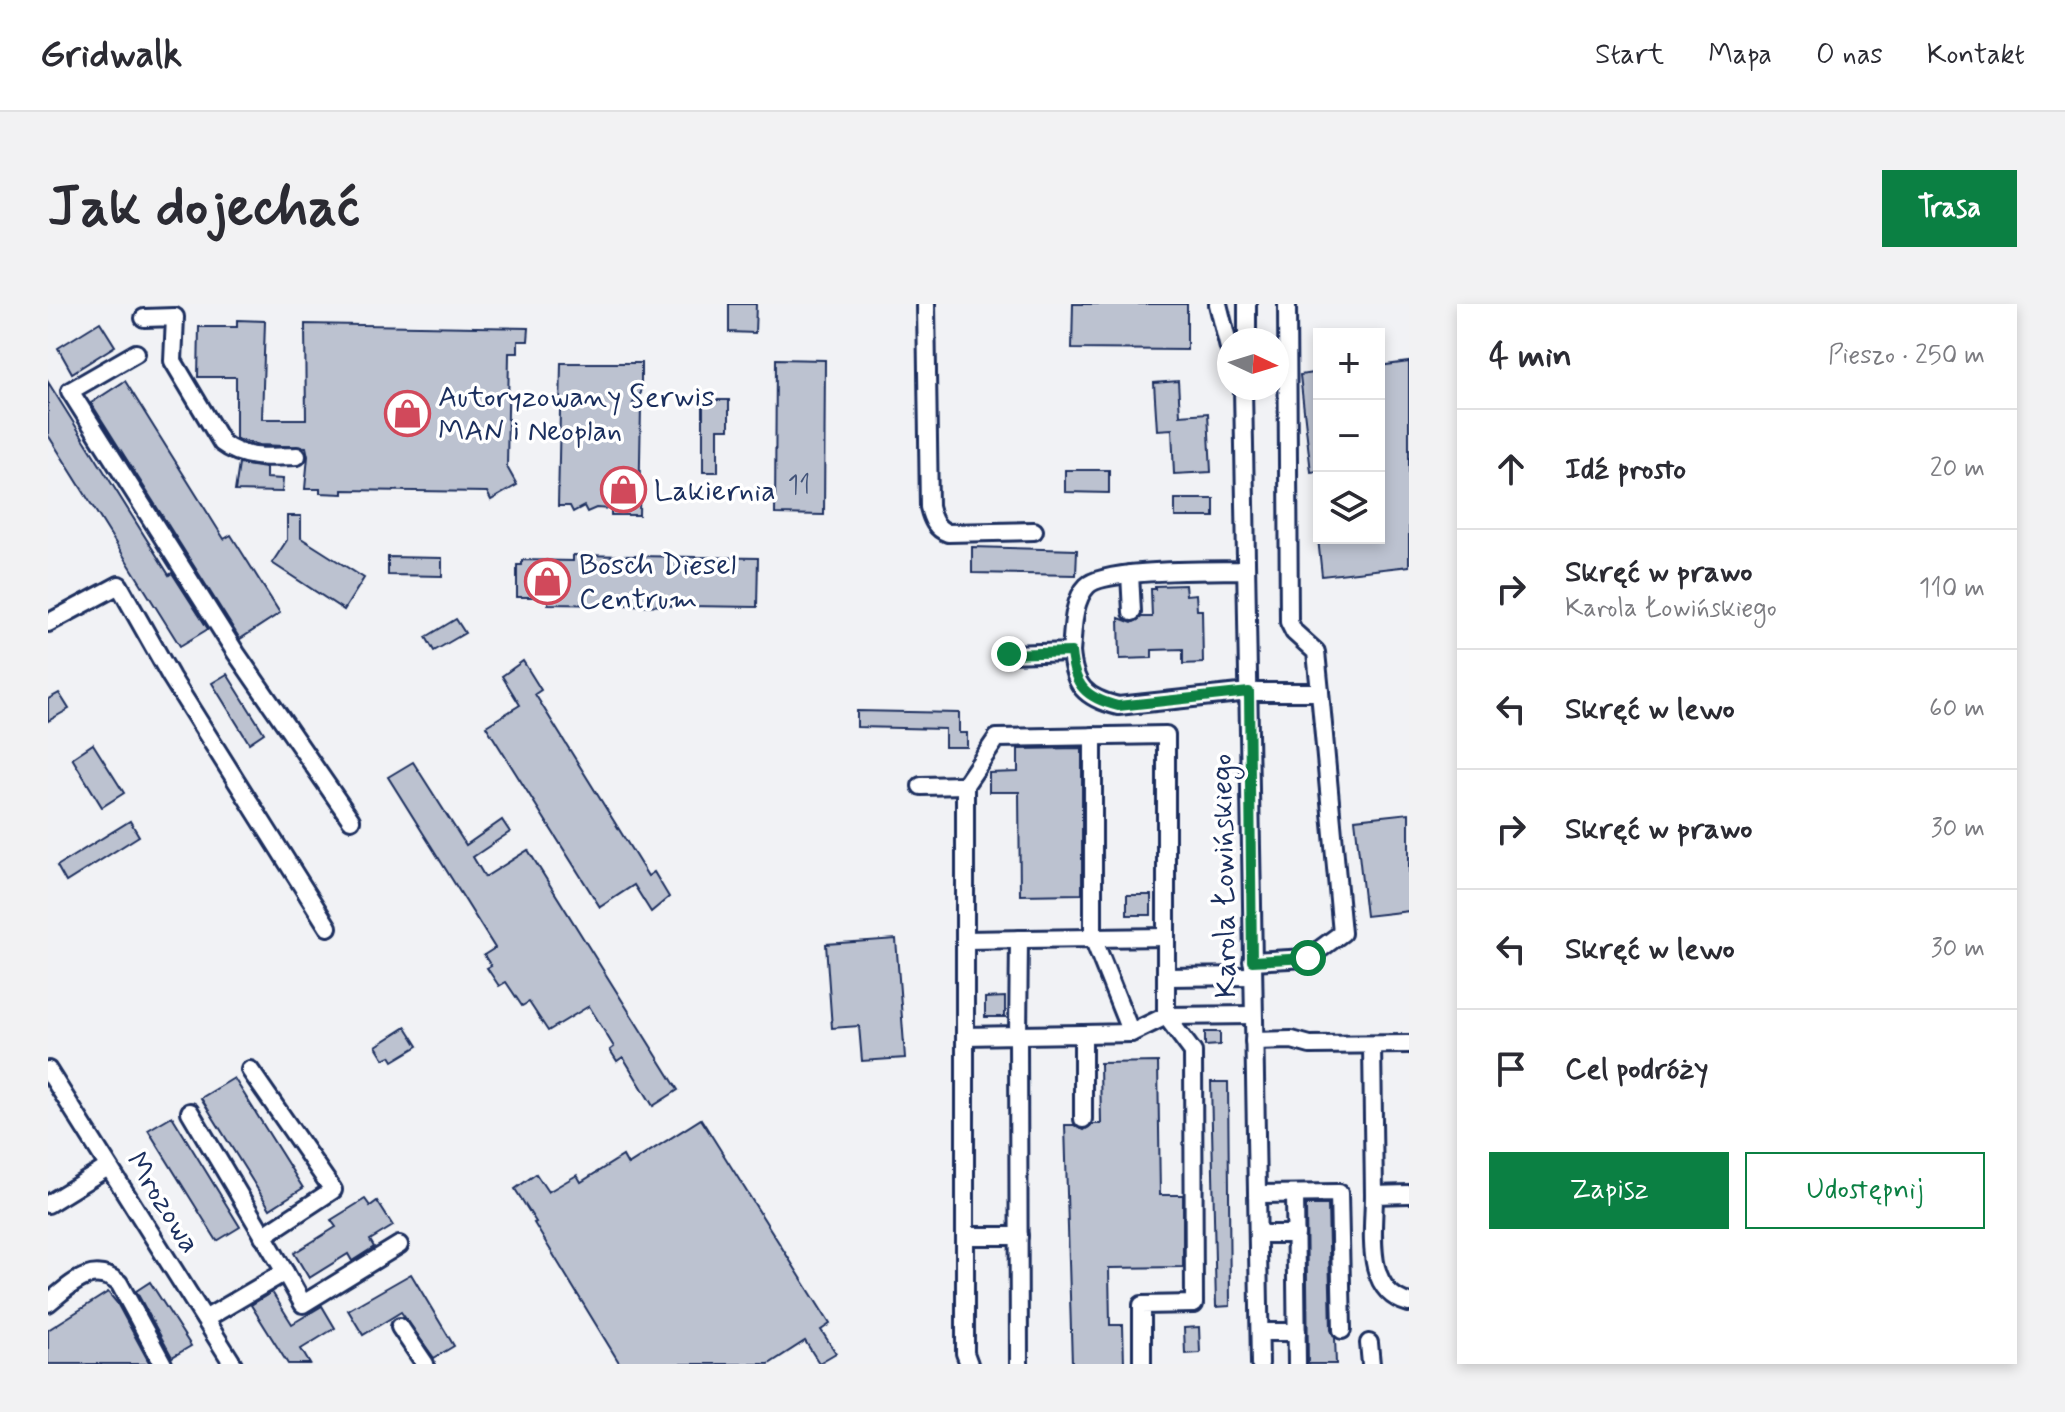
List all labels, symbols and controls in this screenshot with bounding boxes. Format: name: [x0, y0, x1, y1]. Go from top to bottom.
text: Gridwalk: [40, 31, 182, 80]
text: Start: [1595, 37, 1664, 74]
text: Mapa: [1708, 37, 1772, 74]
text: O nas: [1816, 37, 1883, 74]
text: Kontakt: [1927, 37, 2025, 74]
button: Trasa: [1882, 170, 2017, 247]
text: Jak dojechać: [48, 172, 360, 245]
north arrow: [1217, 328, 1289, 400]
map controls: [1313, 328, 1385, 544]
button: +: [1313, 328, 1385, 400]
text: 4 min: [1489, 334, 1572, 379]
text: Pieszo · 250 m: [1828, 339, 1985, 373]
place label: Autoryzowany Serwis MAN i Neoplan: [438, 378, 715, 451]
shop icon: Autoryzowany Serwis MAN i Neoplan: [383, 389, 431, 437]
button: −: [1313, 400, 1385, 472]
icon: ahead: [1489, 447, 1533, 491]
text: Idź prosto: [1565, 450, 1686, 489]
text: 20 m: [1930, 452, 1985, 486]
shop icon: Lakiernia: [599, 466, 647, 514]
house number: 11: [788, 469, 810, 503]
place label: Lakiernia: [654, 472, 776, 511]
button: layers: [1313, 472, 1385, 544]
place label: Bosch Diesel Centrum: [579, 546, 736, 619]
text: Skręć w prawo: [1565, 553, 1752, 592]
shop icon: Bosch Diesel Centrum: [524, 557, 572, 605]
icon: right: [1489, 567, 1533, 611]
text: 110 m: [1919, 572, 1985, 606]
text: Karola Łowińskiego: [1565, 592, 1777, 626]
route end: [991, 636, 1027, 672]
icon: left: [1489, 687, 1533, 731]
text: Skręć w lewo: [1565, 690, 1735, 729]
text: 60 m: [1929, 692, 1985, 726]
street label: Karola Łowińskiego: [1203, 753, 1248, 998]
icon: right: [1489, 807, 1533, 851]
text: Skręć w prawo: [1565, 810, 1752, 849]
text: 30 m: [1931, 812, 1985, 846]
icon: left: [1489, 927, 1533, 971]
text: Skręć w lewo: [1565, 930, 1735, 969]
text: 30 m: [1931, 932, 1985, 966]
route start: [1290, 940, 1326, 976]
icon: arrive: [1489, 1047, 1533, 1091]
text: Cel podróży: [1565, 1050, 1709, 1089]
street label: Mrozowa: [116, 1145, 209, 1261]
button: Zapisz: [1489, 1152, 1729, 1229]
button: Udostępnij: [1745, 1152, 1985, 1229]

